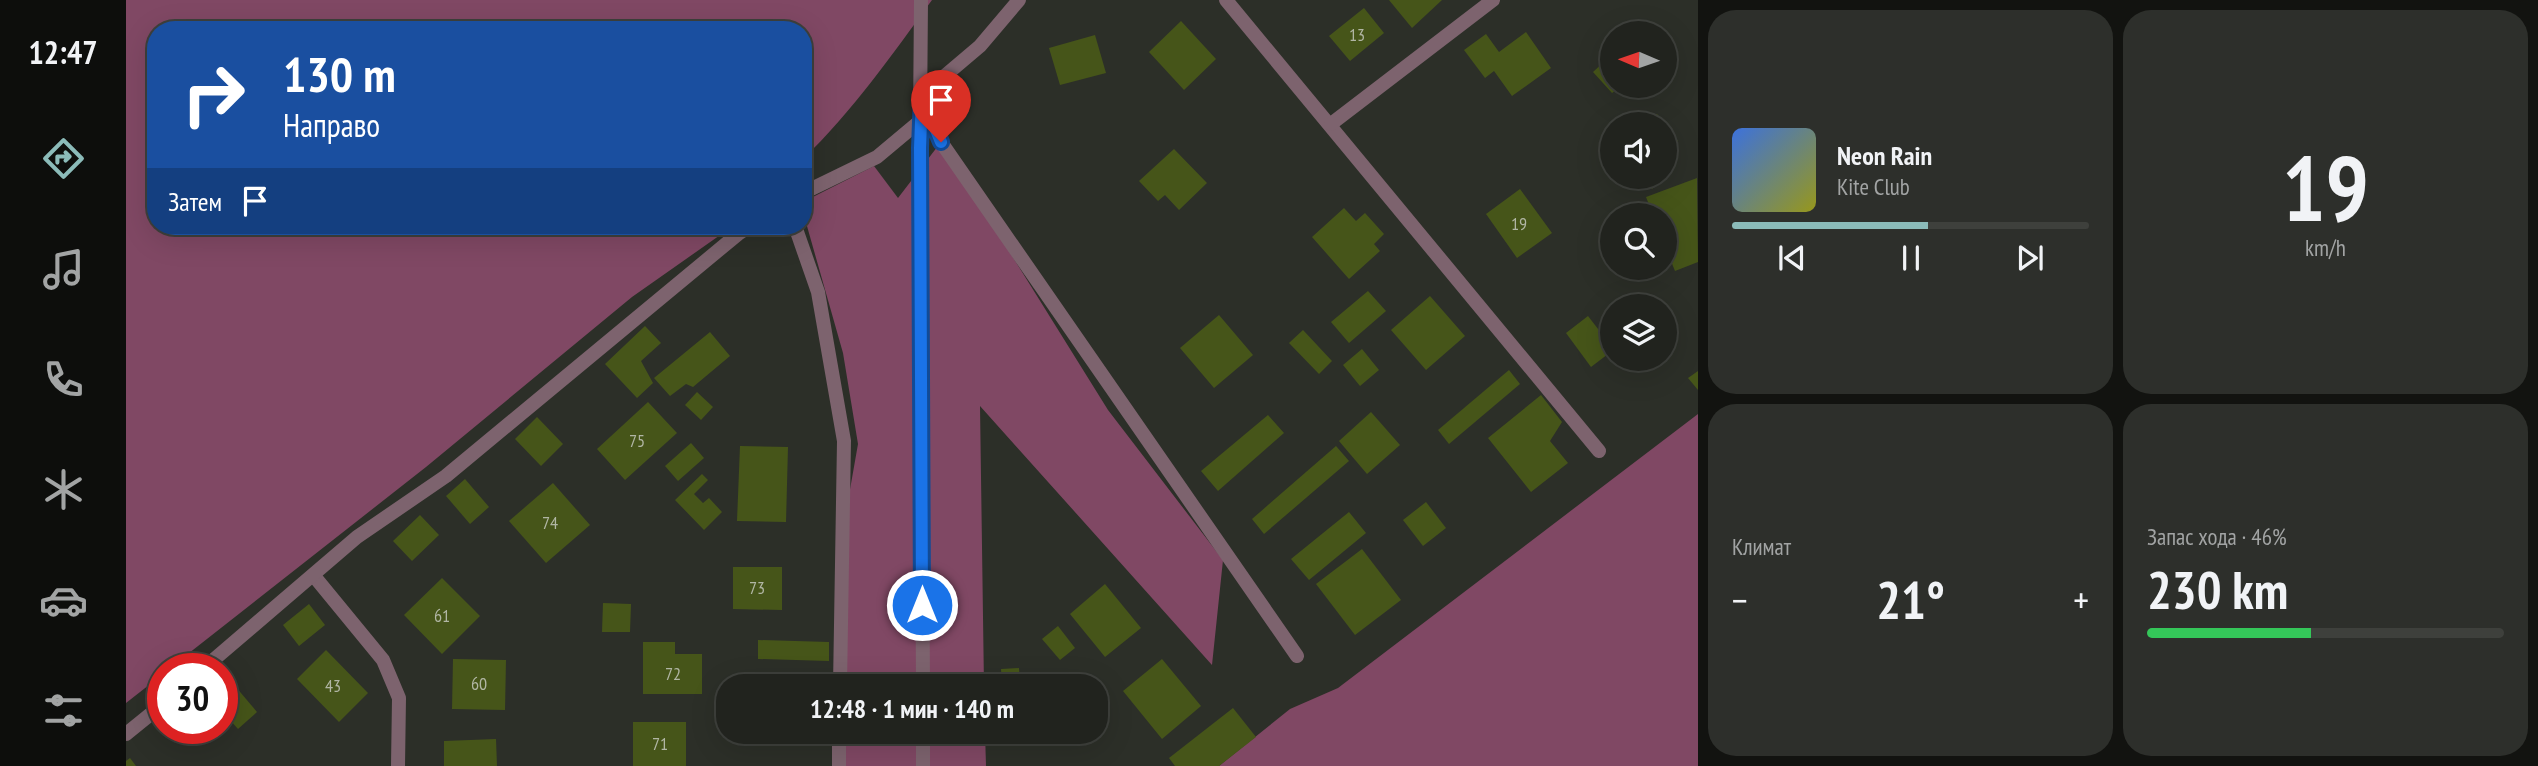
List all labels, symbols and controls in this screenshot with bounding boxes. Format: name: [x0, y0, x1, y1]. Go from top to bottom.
north arrow: [1600, 21, 1676, 98]
map controls: [1600, 21, 1677, 371]
house number: 13: [1349, 23, 1365, 46]
text: 12:47: [28, 31, 98, 73]
text: 130 m: [283, 42, 396, 106]
icon: right: [168, 49, 259, 140]
pin: [911, 70, 971, 142]
icon: arrive: [922, 81, 960, 119]
text: Направо: [283, 104, 380, 146]
button: sound: [1600, 112, 1677, 189]
text: 19: [2282, 128, 2369, 246]
icon: directions: [39, 134, 88, 183]
text: Neon Rain: [1837, 139, 1932, 172]
text: Kite Club: [1837, 172, 1910, 201]
icon: arrive: [236, 182, 274, 220]
text: Затем: [168, 185, 222, 218]
button: search: [1600, 203, 1677, 280]
house number: 19: [1511, 212, 1527, 235]
text: km/h: [2305, 233, 2346, 262]
icon: previous: [1773, 239, 1811, 277]
icon: pause: [1892, 239, 1930, 277]
icon: next: [2011, 239, 2049, 277]
icon: music: [39, 245, 88, 294]
button: layers: [1600, 294, 1677, 371]
icon: phone: [39, 355, 88, 404]
house number: 75: [629, 429, 645, 452]
icon: climate: [39, 465, 88, 514]
house number: 74: [542, 511, 558, 534]
text: Запас хода · 46%: [2147, 522, 2287, 551]
text: Климат: [1732, 532, 1791, 561]
text: 230 km: [2147, 556, 2288, 623]
text: 21°: [1876, 566, 1945, 633]
position arrow: [885, 568, 959, 642]
text: −: [1732, 575, 1748, 624]
text: +: [2073, 575, 2089, 624]
icon: car: [39, 576, 88, 625]
house number: 73: [749, 576, 765, 599]
house number: 61: [434, 604, 450, 627]
speed limit sign: 30: [147, 653, 238, 744]
house number: 72: [665, 662, 681, 685]
house number: 60: [471, 672, 487, 695]
house number: 43: [325, 674, 341, 697]
icon: filters: [39, 686, 88, 735]
text: 12:48 · 1 мин · 140 m: [810, 692, 1014, 725]
house number: 71: [652, 732, 668, 755]

